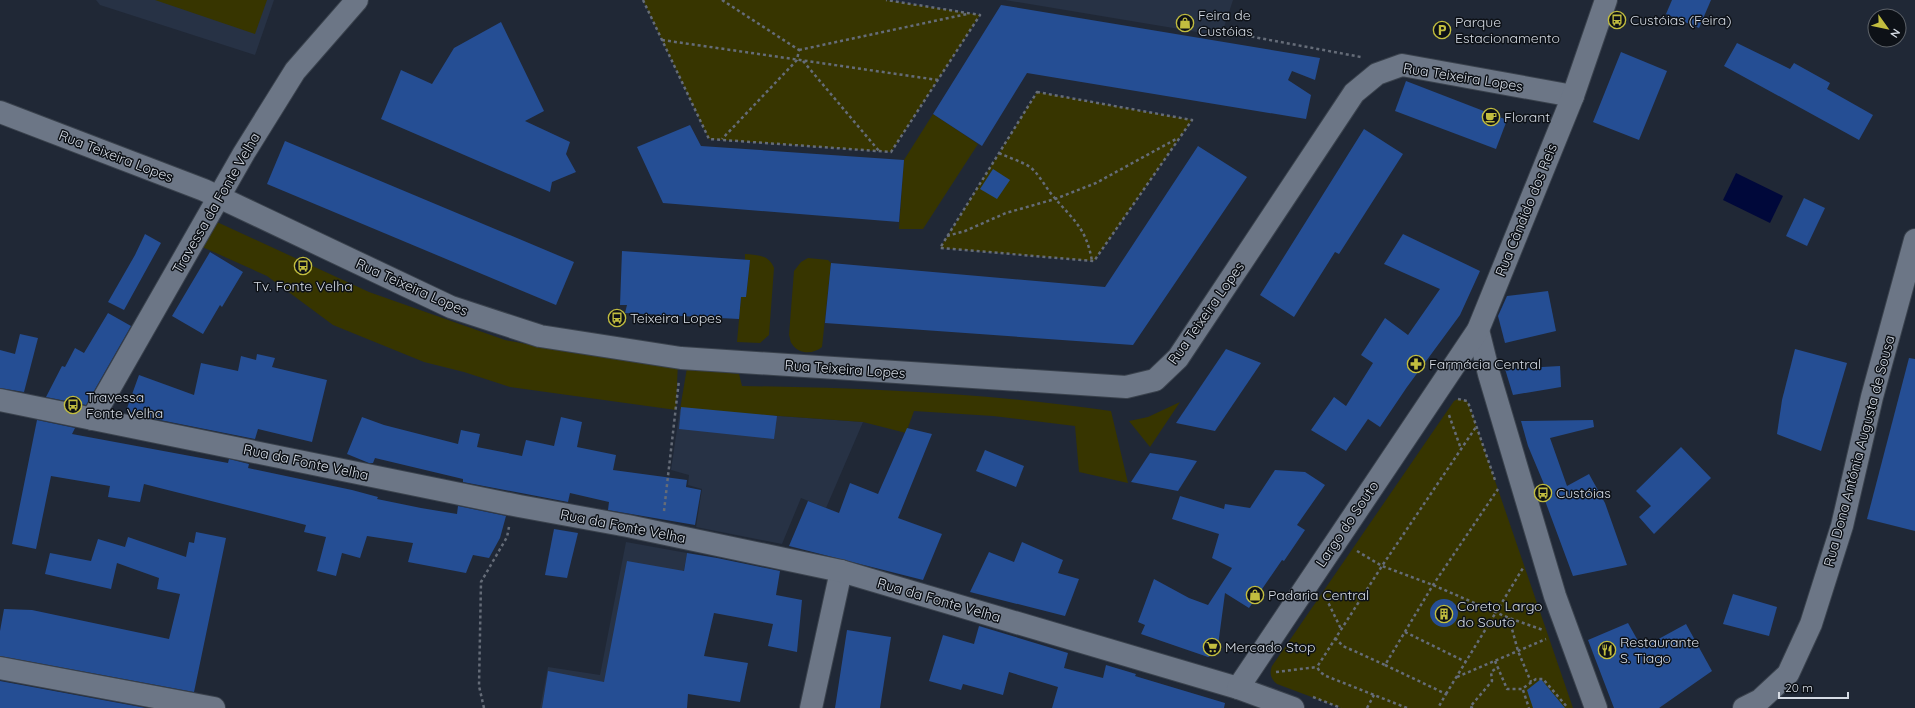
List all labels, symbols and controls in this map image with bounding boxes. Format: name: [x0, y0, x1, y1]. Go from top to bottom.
place label: Feira de Custóias: [1198, 6, 1253, 40]
north arrow: [1867, 8, 1907, 48]
bus stop icon: Custóias (Feira): [1607, 10, 1627, 30]
place label: Custóias (Feira): [1630, 11, 1732, 29]
shop icon: Feira de Custóias: [1175, 13, 1195, 33]
place label: Parque Estacionamento: [1455, 13, 1560, 47]
parking icon: Parque Estacionamento: [1432, 20, 1452, 40]
text: N: [1887, 26, 1903, 41]
street label: Rua Teixeira Lopes: [1402, 59, 1524, 95]
cafe icon: Florant: [1481, 107, 1501, 127]
place label: Florant: [1504, 108, 1550, 126]
street label: Rua Teixeira Lopes: [56, 126, 176, 186]
street label: Travessa da Fonte Velha: [168, 129, 264, 277]
street label: Rua Cândido dos Reis: [1491, 141, 1561, 279]
street label: Rua Teixeira Lopes: [353, 254, 471, 320]
bus stop icon: Tv. Fonte Velha: [293, 256, 313, 276]
street label: Rua Teixeira Lopes: [1164, 258, 1248, 368]
place label: Tv. Fonte Velha: [253, 277, 353, 295]
bus stop icon: Teixeira Lopes: [607, 308, 627, 328]
place label: Teixeira Lopes: [630, 309, 722, 327]
street label: Rua Dona Antónia Augusta de Sousa: [1819, 333, 1899, 569]
pharmacy icon: Farmácia Central: [1406, 354, 1426, 374]
place label: Farmácia Central: [1429, 355, 1541, 373]
street label: Rua Teixeira Lopes: [784, 356, 906, 382]
place label: Travessa Fonte Velha: [86, 388, 163, 422]
bus stop icon: Travessa Fonte Velha: [63, 395, 83, 415]
street label: Rua da Fonte Velha: [242, 440, 370, 484]
street label: Largo do Souto: [1312, 478, 1382, 570]
bus stop icon: Custóias: [1533, 483, 1553, 503]
place label: Custóias: [1556, 484, 1611, 502]
street label: Rua da Fonte Velha: [559, 505, 687, 547]
street label: Rua da Fonte Velha: [875, 574, 1003, 626]
shop icon: Padaria Central: [1245, 585, 1265, 605]
place label: Padaria Central: [1268, 586, 1369, 604]
place label: Coreto Largo do Souto: [1457, 597, 1543, 631]
building icon: Coreto Largo do Souto: [1434, 604, 1454, 624]
place label: Restaurante S. Tiago: [1620, 633, 1699, 667]
supermarket icon: Mercado Stop: [1202, 637, 1222, 657]
place label: Mercado Stop: [1225, 638, 1316, 656]
restaurant icon: Restaurante S. Tiago: [1597, 640, 1617, 660]
scale bar: [1779, 674, 1848, 700]
text: 20 m: [1785, 680, 1813, 695]

